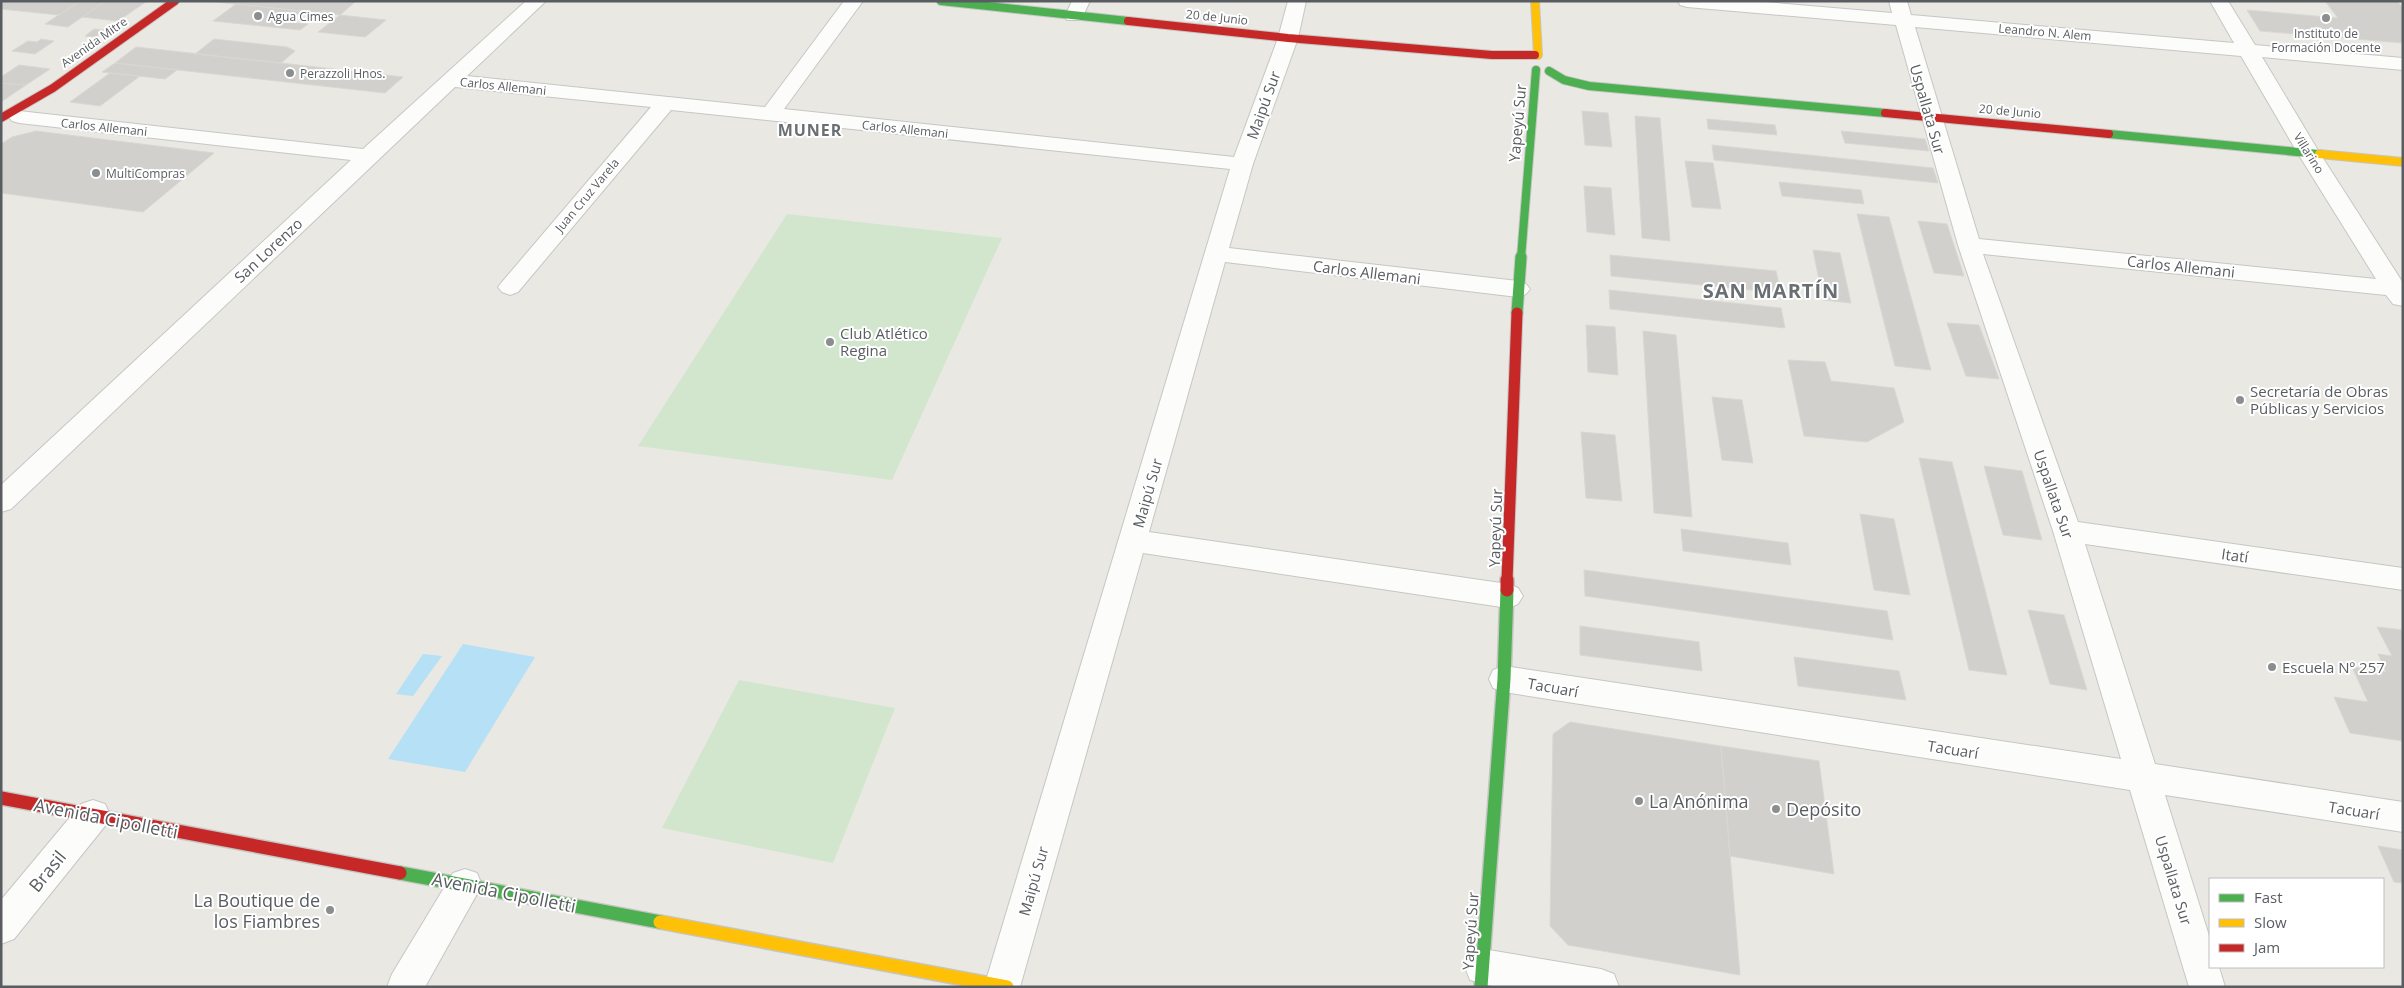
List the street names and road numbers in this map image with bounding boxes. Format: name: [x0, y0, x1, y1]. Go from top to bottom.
street label: 20 de Junio: [1185, 5, 1249, 29]
street label: Avenida Mitre: [57, 13, 131, 71]
street label: Leandro N. Alem: [1998, 19, 2092, 45]
street label: Uspallata Sur: [1906, 62, 1950, 156]
street label: Maipú Sur: [1241, 68, 1285, 142]
street label: Carlos Allemani: [459, 73, 547, 99]
street label: Yapeyú Sur: [1504, 83, 1530, 163]
street label: 20 de Junio: [1978, 100, 2042, 122]
street label: Carlos Allemani: [60, 114, 148, 140]
street label: Carlos Allemani: [861, 116, 949, 142]
street label: Villarino: [2290, 129, 2328, 177]
street label: Juan Cruz Varela: [550, 155, 623, 236]
street label: San Lorenzo: [230, 213, 306, 287]
street label: Carlos Allemani: [2126, 250, 2236, 282]
street label: Carlos Allemani: [1312, 255, 1422, 289]
street label: Uspallata Sur: [2029, 447, 2079, 541]
street label: Maipú Sur: [1128, 456, 1166, 530]
street label: Yapeyú Sur: [1484, 488, 1506, 568]
street label: Itatí: [2220, 543, 2251, 567]
street label: Tacuarí: [1526, 673, 1581, 702]
street label: Tacuarí: [1926, 735, 1981, 763]
street label: Avenida Cipolletti: [32, 792, 180, 844]
street label: Tacuarí: [2327, 796, 2382, 824]
street label: Uspallata Sur: [2151, 833, 2197, 927]
street label: Maipú Sur: [1014, 844, 1052, 918]
street label: Brasil: [23, 845, 71, 897]
street label: Avenida Cipolletti: [430, 866, 578, 918]
street label: Yapeyú Sur: [1457, 891, 1483, 971]

